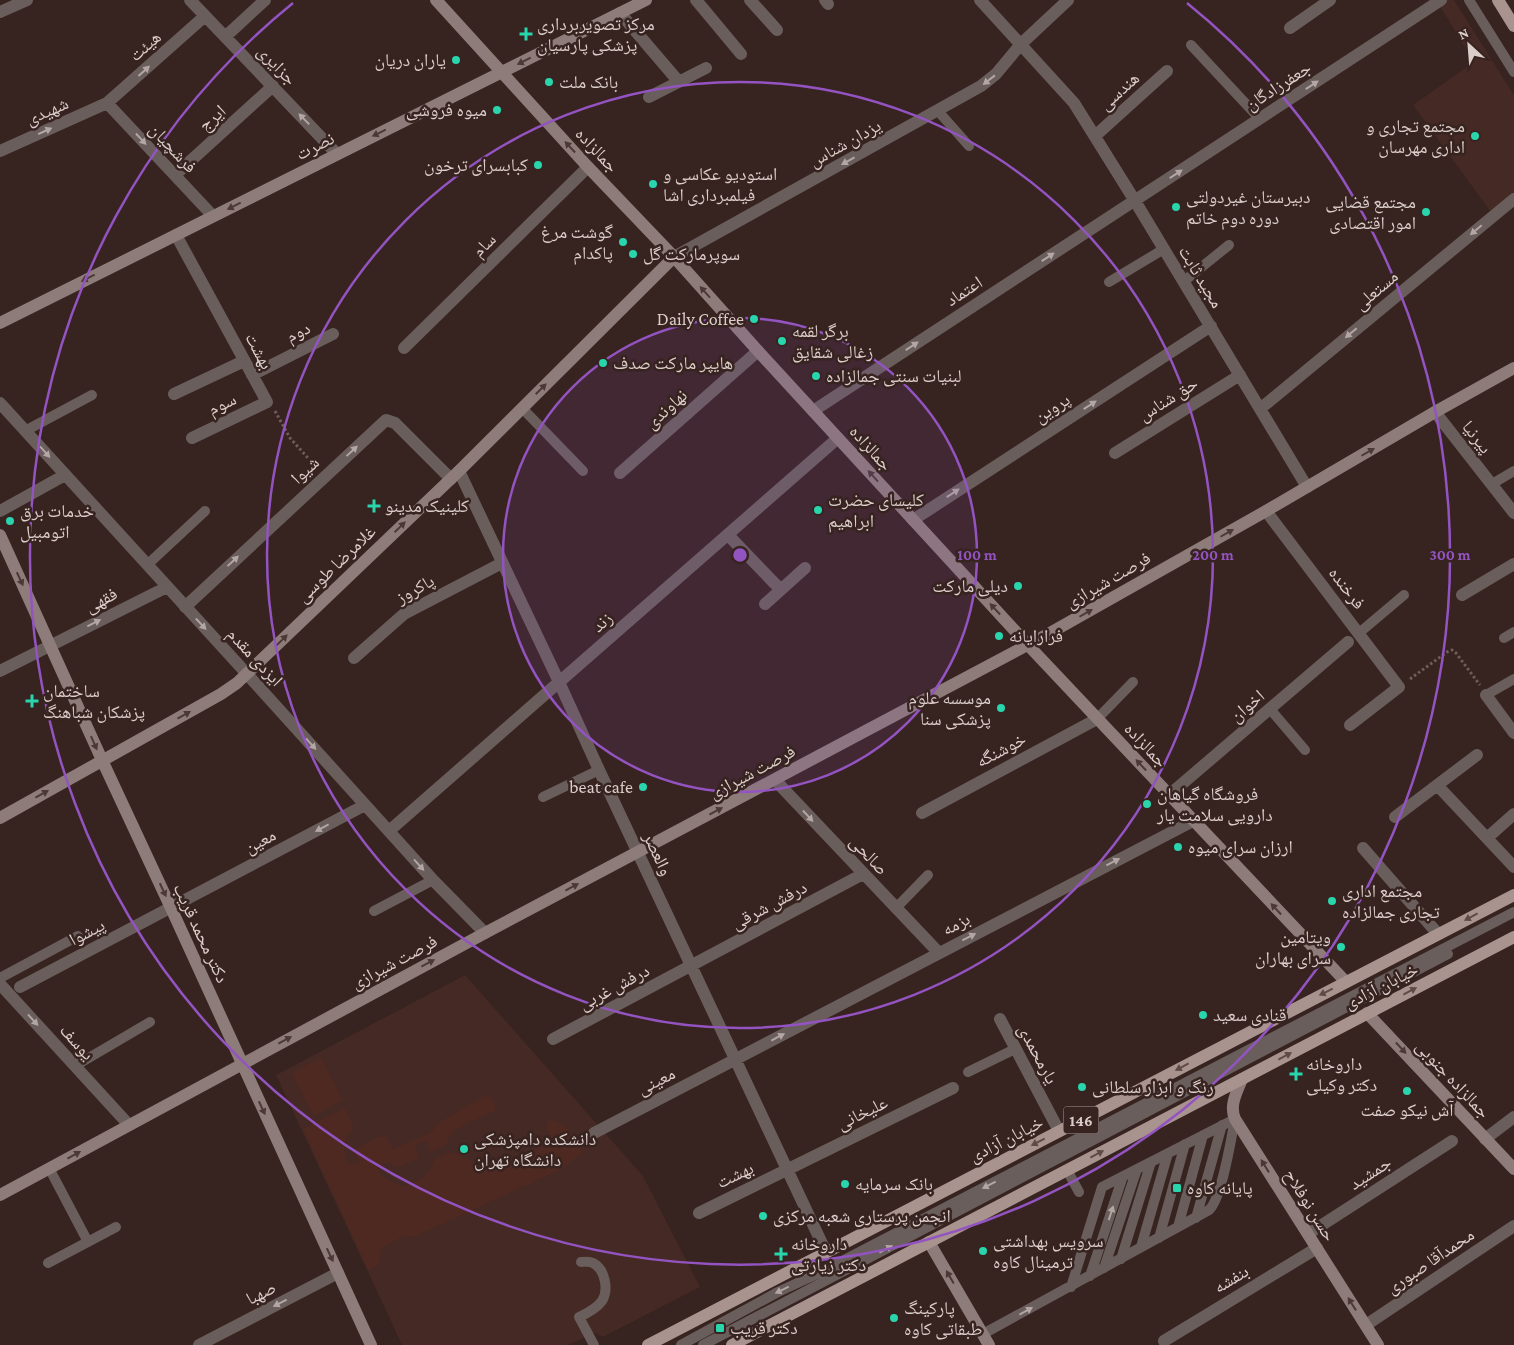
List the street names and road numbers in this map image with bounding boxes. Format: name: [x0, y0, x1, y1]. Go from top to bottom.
street label: هیئت: [125, 27, 165, 66]
street label: جزایری: [253, 41, 301, 90]
street label: جعفرزادگان: [1241, 57, 1315, 115]
street label: هندسی: [1095, 68, 1144, 115]
street label: شهیدی: [22, 93, 72, 130]
street label: ایرج: [194, 101, 231, 137]
street label: یزدان شناس: [806, 115, 885, 172]
street label: فرشچیان: [144, 119, 201, 178]
street label: جمالزاده: [571, 124, 623, 177]
street label: نصرت: [293, 128, 337, 164]
street label: سام: [468, 229, 501, 262]
street label: مجید ثابت: [1174, 242, 1227, 312]
street label: مستعلی: [1350, 266, 1403, 315]
street label: اعتماد: [942, 272, 986, 310]
street label: دوم: [282, 317, 314, 348]
street label: بهشت: [241, 329, 277, 373]
street label: حق شناس: [1135, 373, 1202, 426]
street label: نهاوندی: [641, 385, 692, 434]
street label: سوم: [205, 389, 240, 421]
street label: پروین: [1030, 389, 1074, 428]
street label: پیرنیا: [1457, 417, 1496, 458]
street label: جمالزاده: [846, 421, 896, 475]
street label: شیوا: [287, 452, 323, 488]
street label: غلامرضا طوسی: [292, 521, 380, 607]
street label: فرصت شیرازی: [1062, 548, 1155, 613]
street label: فرخنده: [1325, 563, 1369, 613]
street label: پاکروز: [391, 570, 438, 609]
street label: فقهی: [81, 583, 121, 617]
street label: زند: [588, 608, 616, 636]
street label: ایزدی مقدم: [222, 624, 287, 692]
street label: اخوان: [1226, 686, 1269, 727]
street label: جمالزاده: [1120, 719, 1172, 772]
street label: خوشنگه: [973, 729, 1029, 771]
street label: فرصت شیرازی: [705, 741, 799, 804]
street label: معین: [241, 825, 280, 858]
street label: والعصر: [639, 828, 677, 879]
street label: صالحی: [845, 831, 892, 880]
street label: درفش شرقی: [728, 877, 811, 934]
street label: دکتر محمد قریب: [169, 880, 233, 986]
street label: بزمه: [939, 909, 974, 940]
street label: پیشوا: [66, 914, 109, 951]
street label: فرصت شیرازی: [347, 931, 441, 994]
street label: خیابان آزادی: [1341, 959, 1422, 1014]
street label: درفش غربی: [575, 960, 653, 1015]
street label: یوسف: [56, 1020, 98, 1064]
street label: یارمحمدی: [1013, 1021, 1062, 1088]
street label: جمالزاده جنوبی: [1411, 1036, 1494, 1123]
street label: معینی: [634, 1063, 679, 1100]
street label: علیخانی: [833, 1092, 891, 1135]
road number: 146: [1064, 1106, 1098, 1134]
street label: خیابان آزادی: [966, 1112, 1047, 1167]
street label: جمشید: [1345, 1152, 1395, 1194]
street label: بهشت: [713, 1158, 757, 1193]
street label: حسن نوفلاح: [1278, 1166, 1340, 1246]
street label: محمدآقا صبوری: [1382, 1224, 1478, 1299]
street label: بنفشه: [1210, 1261, 1252, 1298]
street label: صهبا: [243, 1277, 280, 1309]

